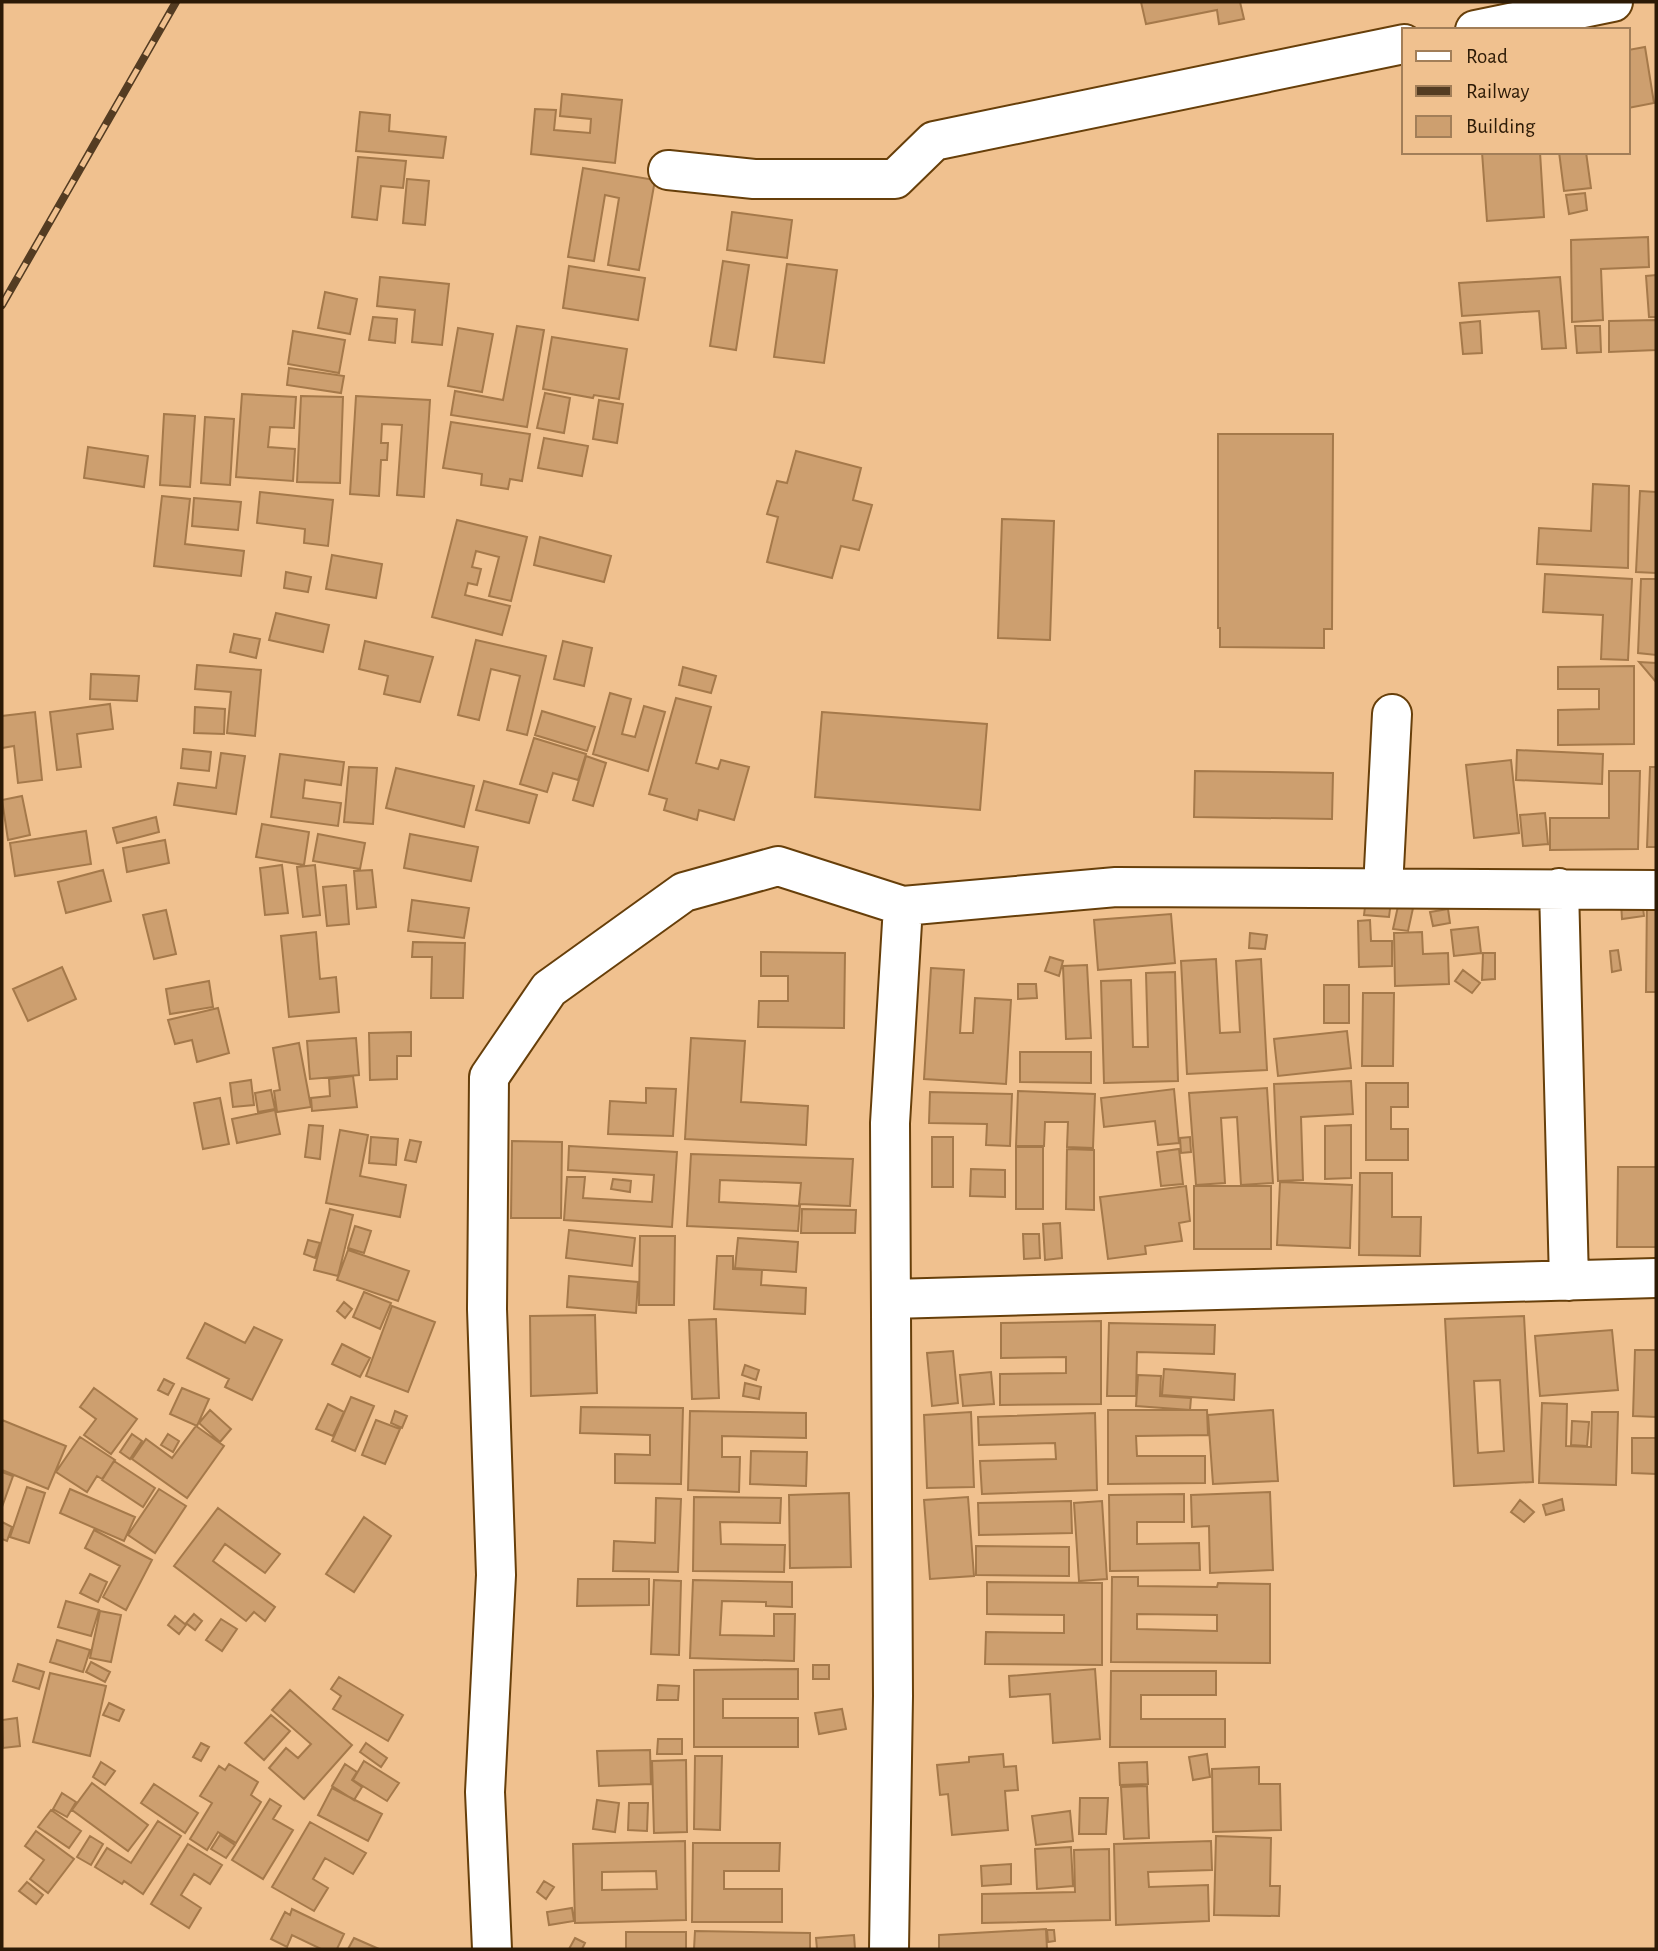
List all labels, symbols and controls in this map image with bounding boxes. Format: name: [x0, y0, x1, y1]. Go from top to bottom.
legend: [1402, 28, 1630, 154]
text: Road: [1466, 46, 1508, 67]
text: Railway: [1466, 81, 1529, 102]
text: Building: [1466, 116, 1536, 137]

